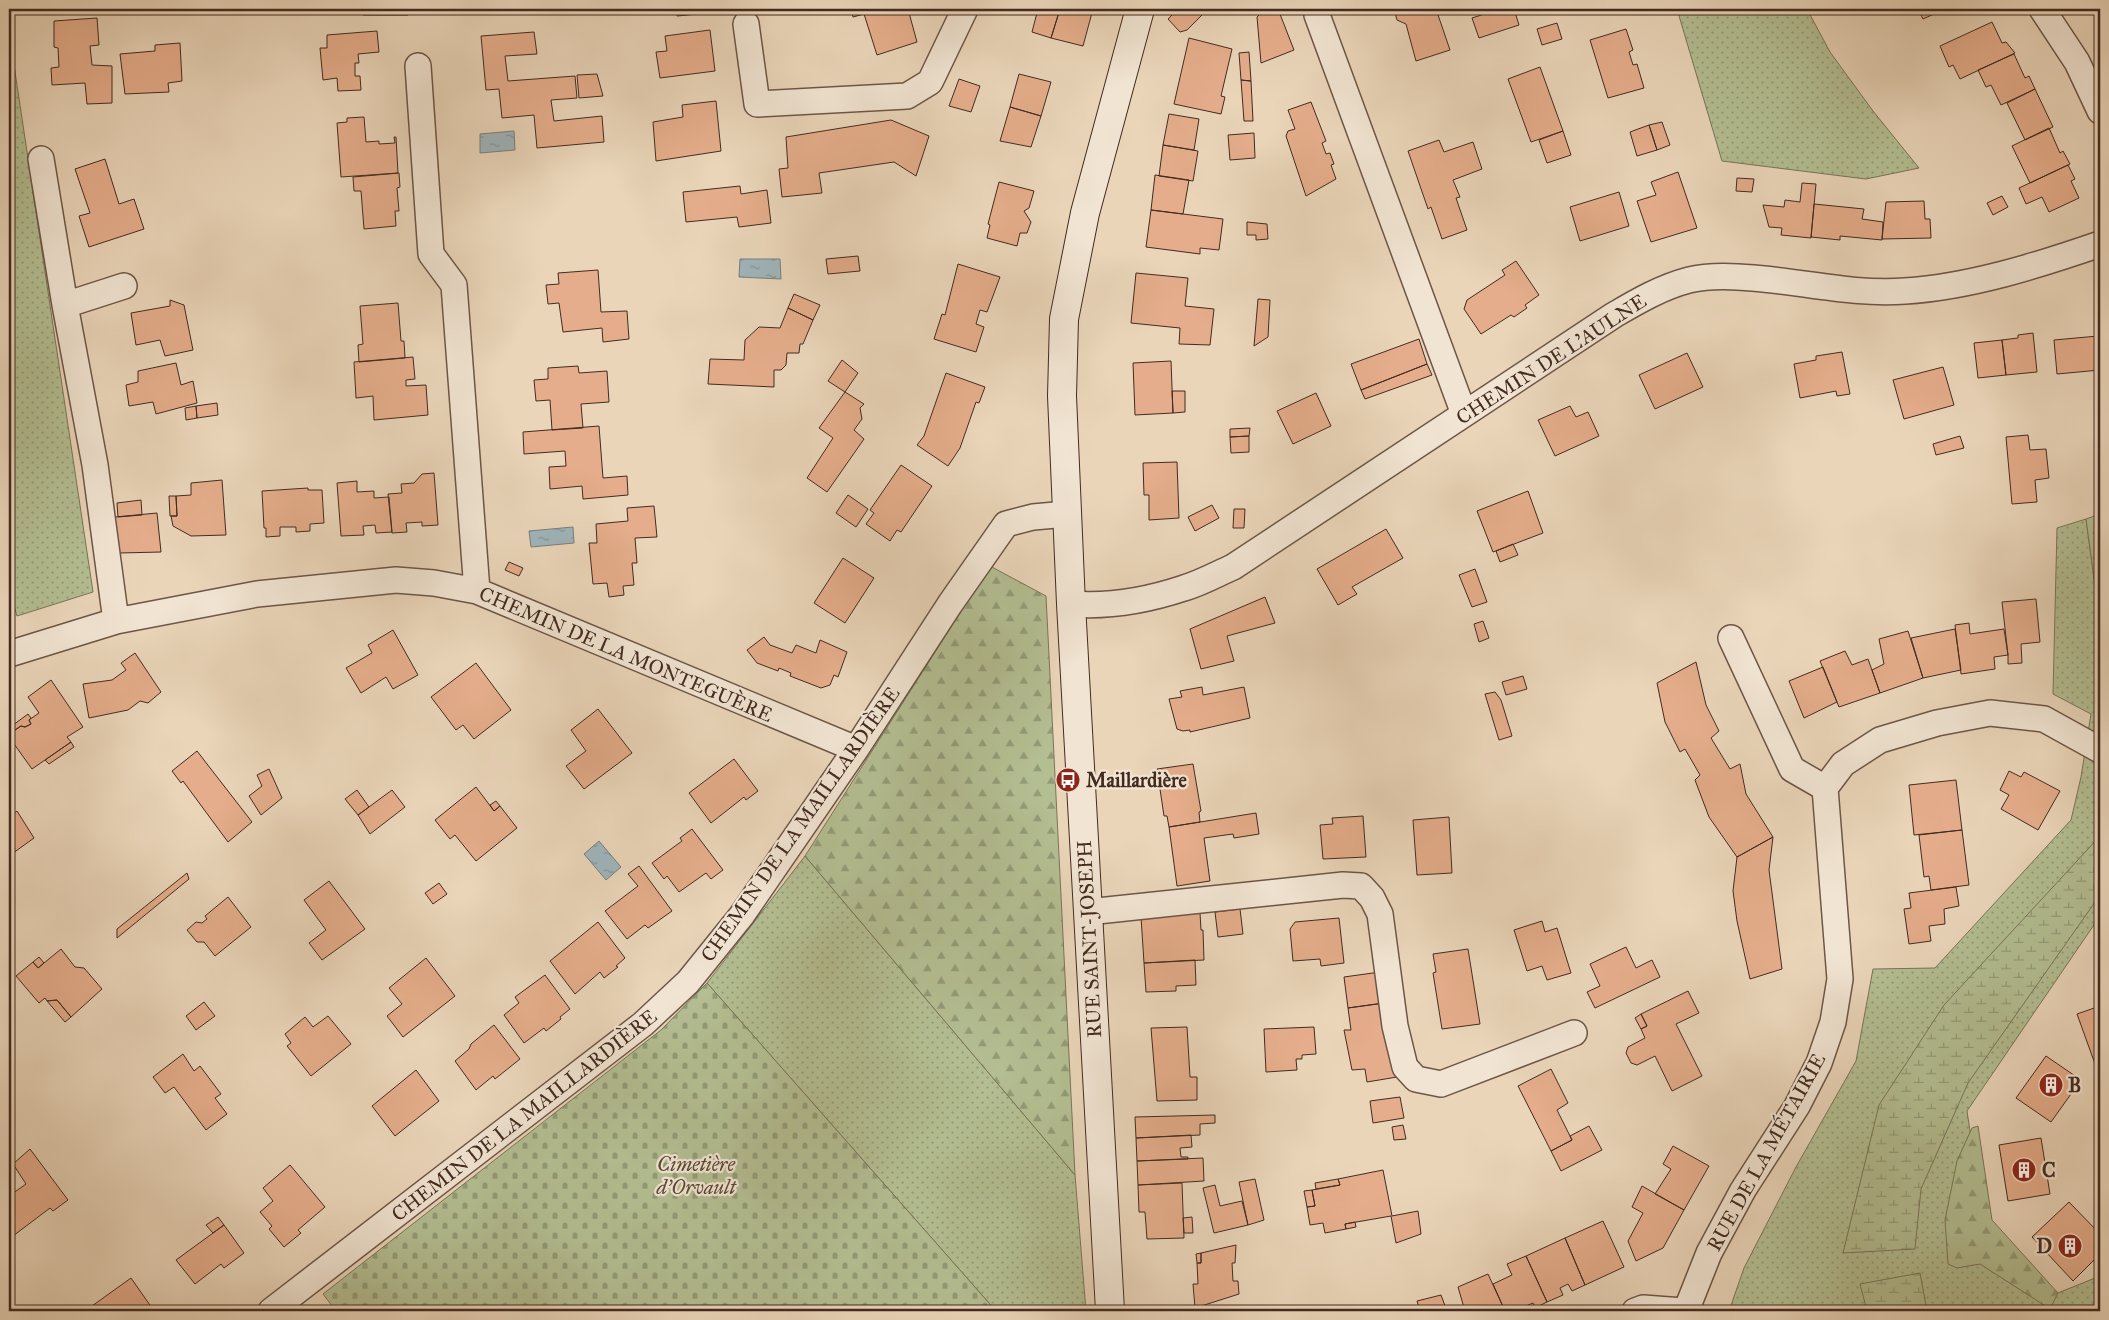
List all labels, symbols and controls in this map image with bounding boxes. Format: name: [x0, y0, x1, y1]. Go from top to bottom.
street label: CHEMIN DE L'AULNE: [1452, 289, 1650, 429]
street label: CHEMIN DE LA MONTEGUÈRE: [476, 579, 777, 727]
street label: CHEMIN DE LA MAILLARDIÈRE: [694, 681, 905, 966]
bus stop icon: Maillardière: [1055, 767, 1081, 793]
place label: Maillardière: [1086, 768, 1187, 792]
street label: RUE SAINT-JOSEPH: [1072, 840, 1107, 1038]
street label: CHEMIN DE LA MAILLARDIÈRE: [385, 1002, 661, 1226]
street label: RUE DE LA MÉTAIRIE: [1700, 1048, 1830, 1255]
building icon: B: [2038, 1072, 2064, 1098]
place label: B: [2068, 1073, 2081, 1097]
park label: Cimetière d'Orvault: [655, 1152, 737, 1199]
building icon: C: [2011, 1157, 2037, 1183]
place label: C: [2042, 1158, 2056, 1182]
building icon: D: [2057, 1233, 2083, 1259]
place label: D: [2036, 1234, 2052, 1258]

